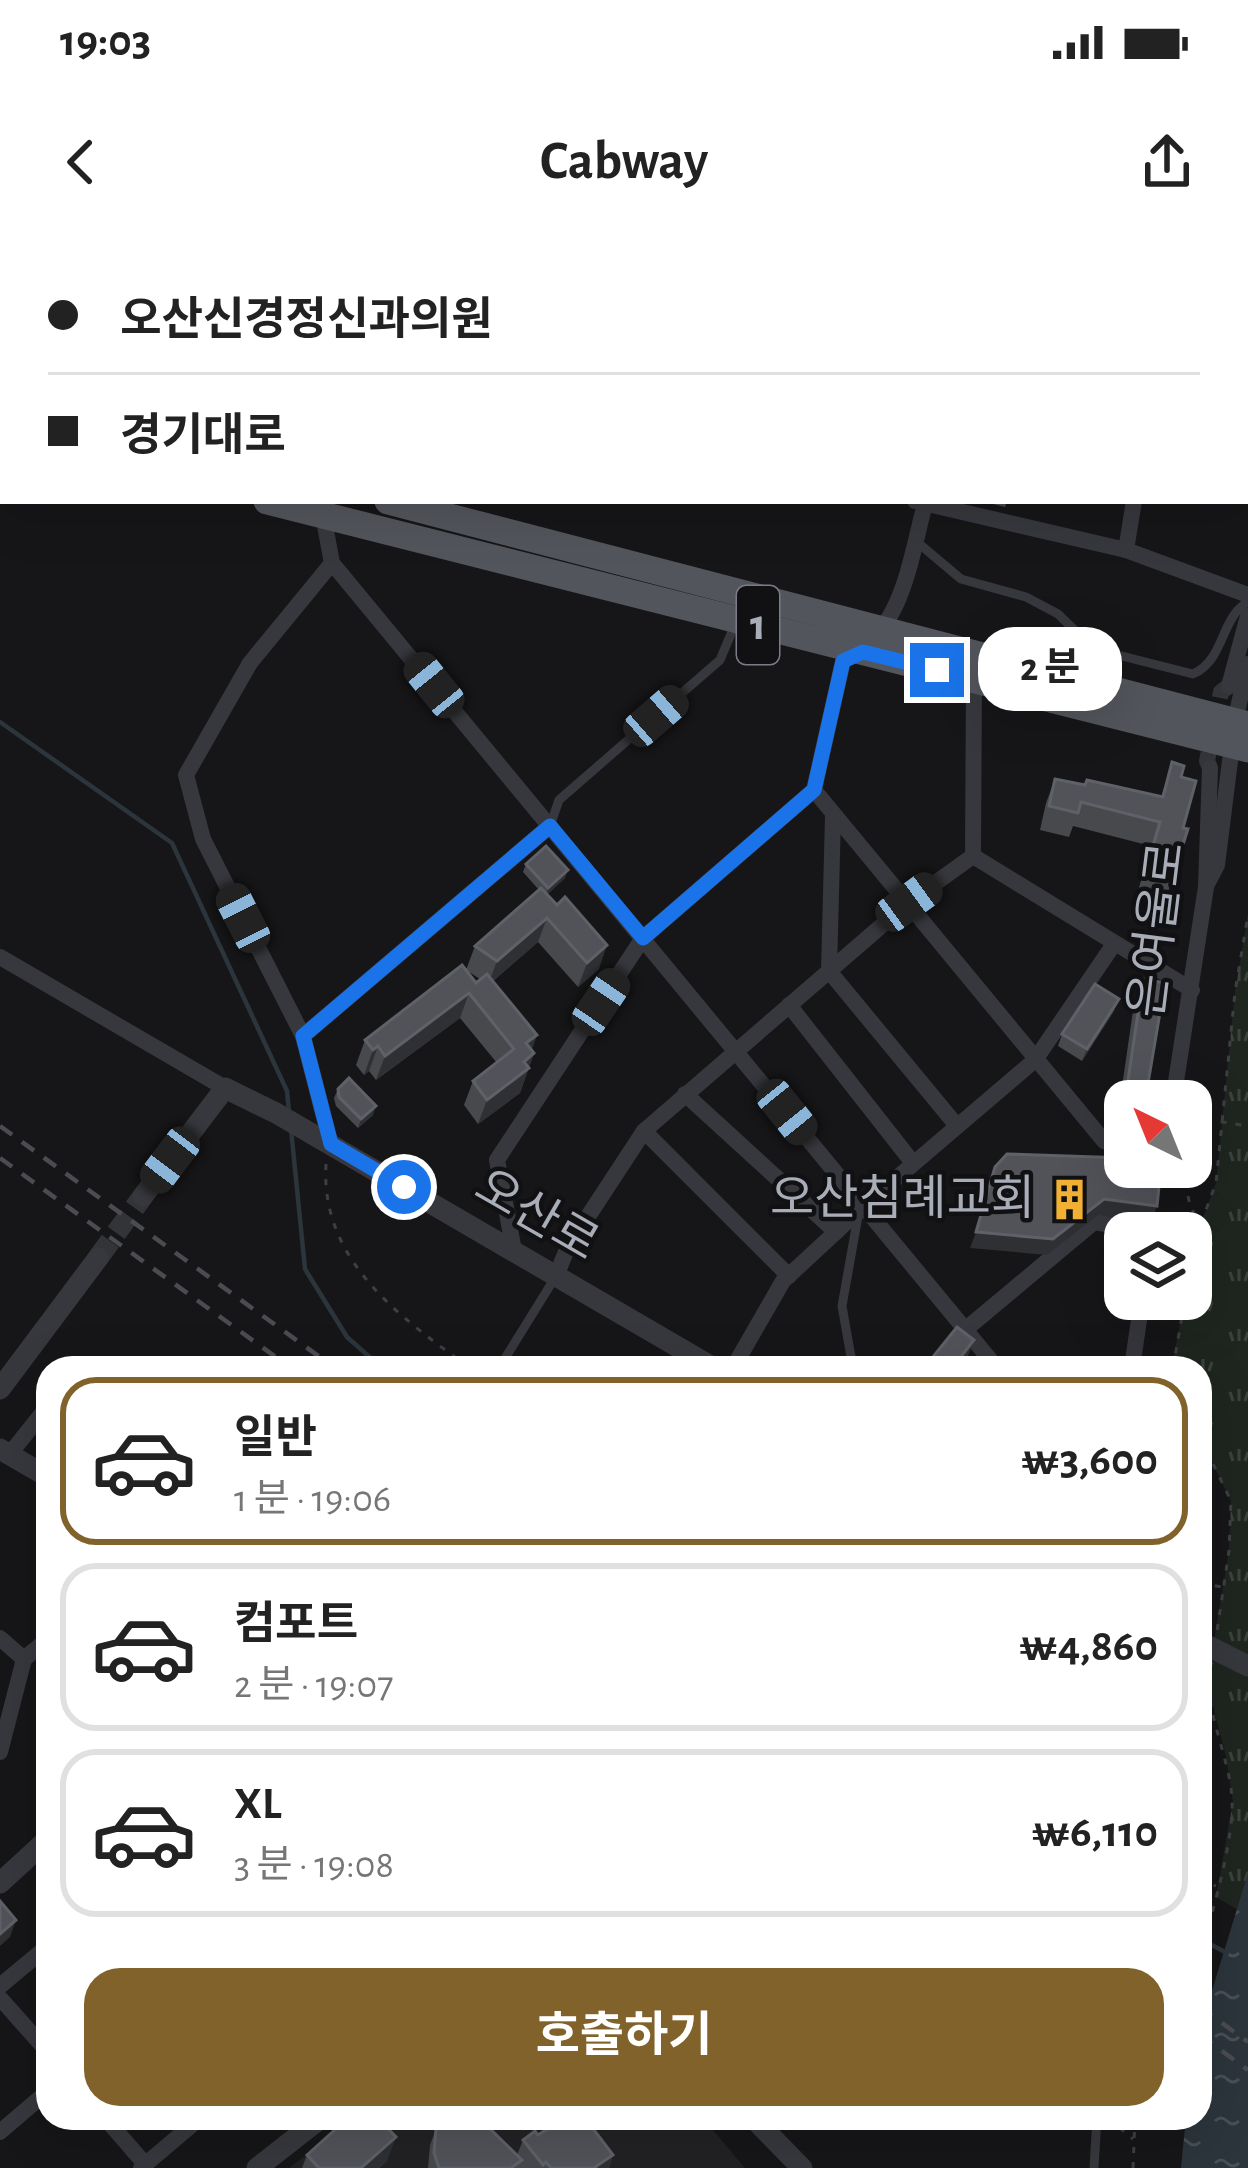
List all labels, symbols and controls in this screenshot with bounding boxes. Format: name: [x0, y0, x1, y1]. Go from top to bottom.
text: 19:03: [60, 19, 151, 64]
icon: back: [48, 129, 114, 195]
icon: share: [1134, 129, 1200, 195]
text: Cabway: [540, 135, 708, 189]
text: 오산신경정신과의원: [120, 298, 493, 343]
text: 경기대로: [120, 414, 286, 459]
road number: 1: [737, 586, 779, 664]
callout: 2 분: [979, 628, 1123, 712]
route end: [910, 643, 964, 697]
car: [397, 646, 471, 724]
text: 2 분: [1020, 649, 1080, 688]
car: [617, 679, 695, 753]
street label: 은여울로: [1121, 839, 1193, 1021]
car: [869, 866, 949, 938]
car: [211, 878, 275, 958]
car: [566, 962, 636, 1042]
car: [750, 1073, 824, 1151]
north arrow: [1104, 1080, 1212, 1188]
map controls: [1104, 1080, 1212, 1320]
car: [134, 1120, 206, 1200]
route start: [377, 1160, 431, 1214]
street label: 오산로: [467, 1160, 606, 1270]
place label: 오산침례교회: [770, 1174, 1035, 1224]
building icon: 오산침례교회: [1046, 1177, 1092, 1223]
button: layers: [1104, 1212, 1212, 1320]
icon: car: [90, 1407, 198, 1515]
text: 일반: [234, 1416, 317, 1461]
text: ₩3,600: [1021, 1438, 1158, 1483]
text: 1 분 · 19:06: [234, 1480, 391, 1519]
icon: car: [90, 1593, 198, 1701]
text: 컴포트: [234, 1602, 358, 1647]
text: ₩4,860: [1019, 1624, 1158, 1669]
text: 2 분 · 19:07: [234, 1666, 393, 1705]
icon: car: [90, 1779, 198, 1887]
text: XL: [234, 1782, 282, 1827]
text: ₩6,110: [1032, 1810, 1158, 1855]
text: 3 분 · 19:08: [234, 1846, 394, 1885]
button: 호출하기: [84, 1968, 1164, 2106]

